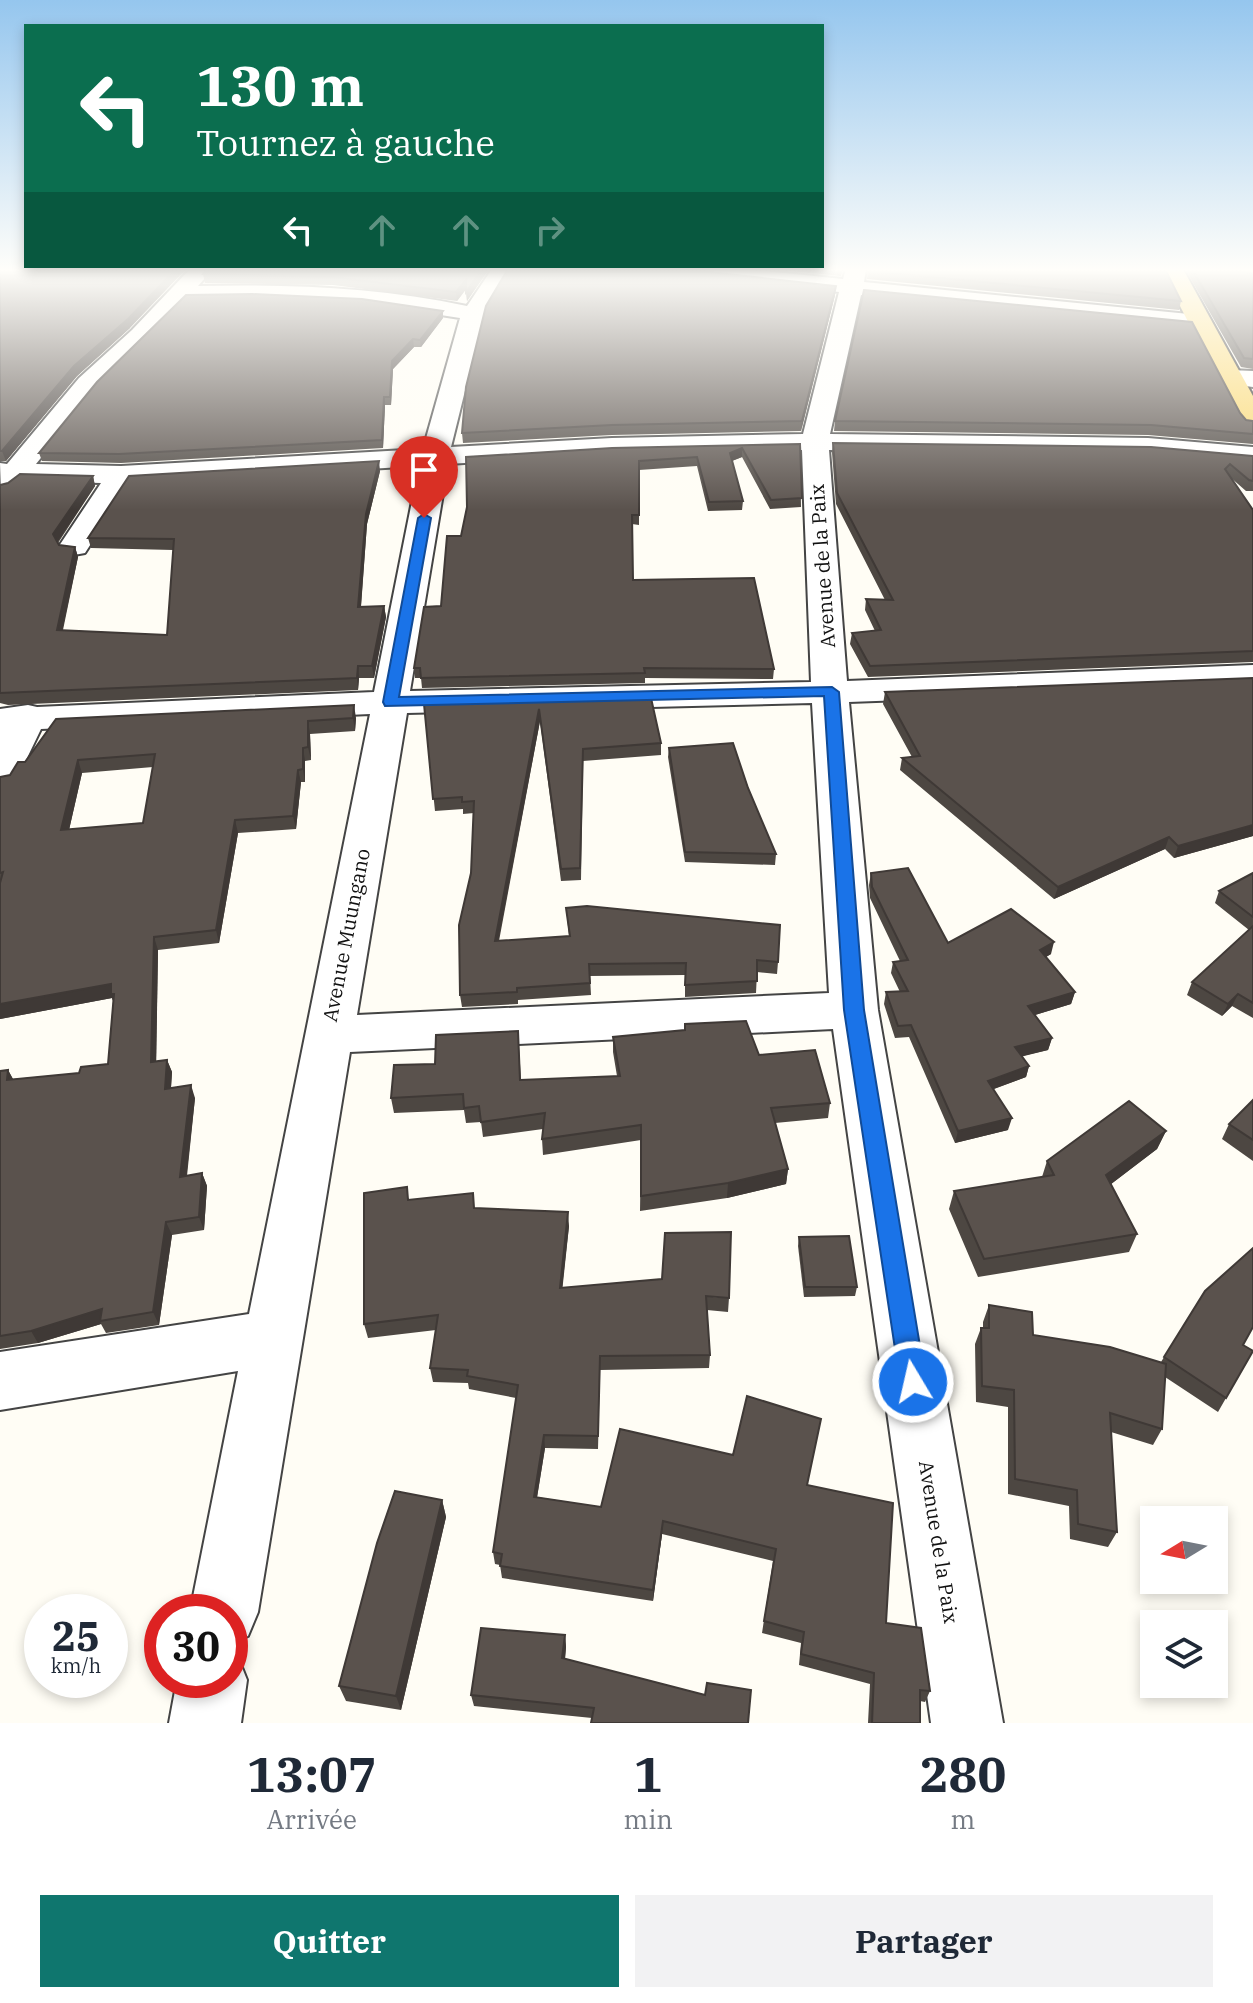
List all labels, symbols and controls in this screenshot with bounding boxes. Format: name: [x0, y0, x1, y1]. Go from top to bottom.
text: 130 m: [196, 49, 364, 121]
icon: left: [64, 56, 168, 160]
text: Tournez à gauche: [196, 119, 495, 166]
icon: left: [276, 208, 320, 252]
icon: ahead: [360, 208, 404, 252]
icon: ahead: [444, 208, 488, 252]
icon: right: [528, 208, 572, 252]
pin: [390, 436, 458, 518]
icon: arrive: [402, 448, 446, 492]
street label: Avenue de la Paix: [803, 483, 841, 649]
street label: Avenue Muungano: [316, 846, 376, 1024]
position arrow: [871, 1340, 955, 1424]
street label: Avenue de la Paix: [913, 1459, 965, 1625]
north arrow: [1140, 1506, 1228, 1594]
map controls: [1140, 1506, 1228, 1698]
speed limit sign: 30: [144, 1594, 248, 1698]
text: 25: [52, 1610, 100, 1662]
button: layers: [1140, 1610, 1228, 1698]
text: km/h: [51, 1652, 101, 1679]
text: 13:07: [247, 1743, 377, 1805]
text: 1: [634, 1743, 663, 1805]
text: 280: [920, 1743, 1006, 1805]
text: Arrivée: [266, 1802, 357, 1836]
text: min: [623, 1802, 673, 1836]
text: m: [951, 1802, 975, 1836]
button: Quitter: [40, 1895, 619, 1987]
button: Partager: [635, 1895, 1213, 1987]

